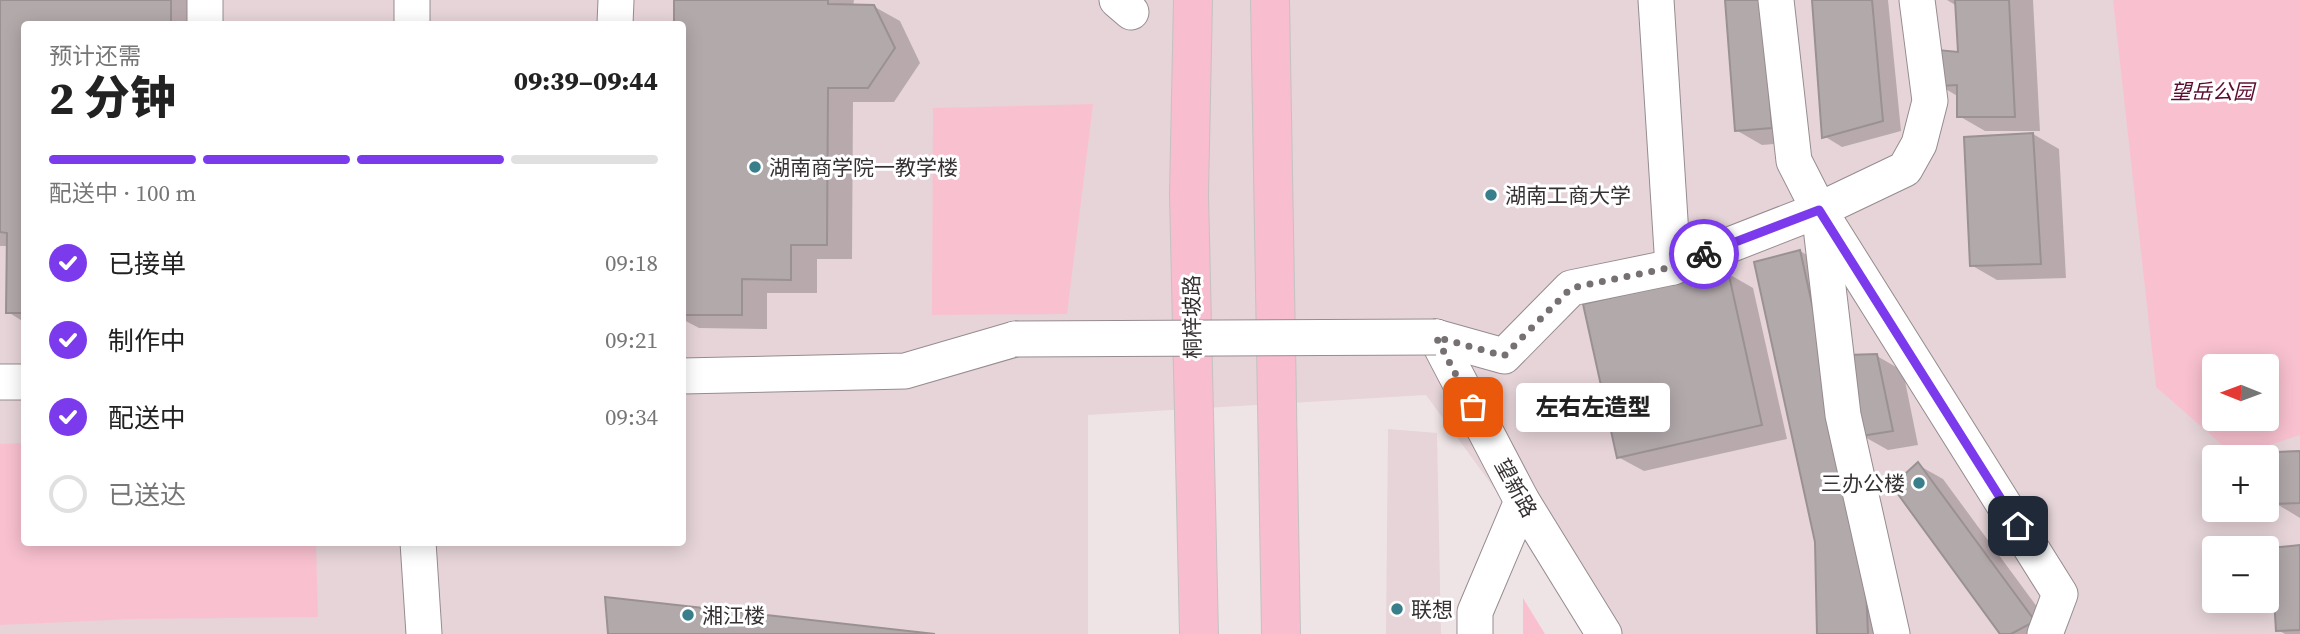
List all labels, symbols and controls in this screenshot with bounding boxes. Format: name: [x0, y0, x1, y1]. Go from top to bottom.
text: 预计还需: [49, 40, 141, 72]
text: 09:39–09:44: [514, 63, 658, 99]
text: 2 分钟: [49, 66, 176, 129]
park label: 望岳公园: [2170, 77, 2257, 106]
place label: 湖南商学院一教学楼: [769, 153, 958, 182]
marker: 湖南商学院一教学楼: [747, 159, 763, 175]
text: 配送中 · 100 m: [49, 177, 196, 209]
place label: 湖南工商大学: [1505, 181, 1631, 210]
marker: 湖南工商大学: [1483, 187, 1499, 203]
courier: [1669, 219, 1739, 289]
icon: bike: [1685, 235, 1723, 273]
icon: check: [49, 244, 87, 282]
text: 已接单: [108, 246, 186, 282]
text: 09:18: [605, 247, 658, 279]
street label: 桐梓坡路: [1177, 275, 1207, 359]
icon: check: [49, 321, 87, 359]
text: 制作中: [108, 323, 186, 359]
text: 09:21: [605, 324, 658, 356]
north arrow: [2202, 354, 2278, 430]
map controls: [2202, 354, 2279, 613]
pin: [1443, 377, 1503, 437]
callout: 左右左造型: [1515, 382, 1669, 432]
icon: bag: [1454, 388, 1492, 426]
text: 左右左造型: [1536, 391, 1651, 423]
icon: check: [49, 398, 87, 436]
text: 配送中: [108, 400, 186, 436]
text: 09:34: [605, 401, 658, 433]
button: +: [2202, 445, 2279, 522]
street label: 望新路: [1488, 453, 1544, 523]
place label: 三办公楼: [1821, 469, 1905, 498]
marker: 三办公楼: [1911, 475, 1927, 491]
text: 已送达: [108, 477, 186, 513]
pin: [1988, 496, 2048, 556]
icon: home: [1999, 507, 2037, 545]
button: −: [2202, 536, 2279, 613]
place label: 联想: [1411, 595, 1453, 624]
place label: 湘江楼: [702, 601, 765, 630]
marker: 联想: [1389, 601, 1405, 617]
marker: 湘江楼: [680, 607, 696, 623]

